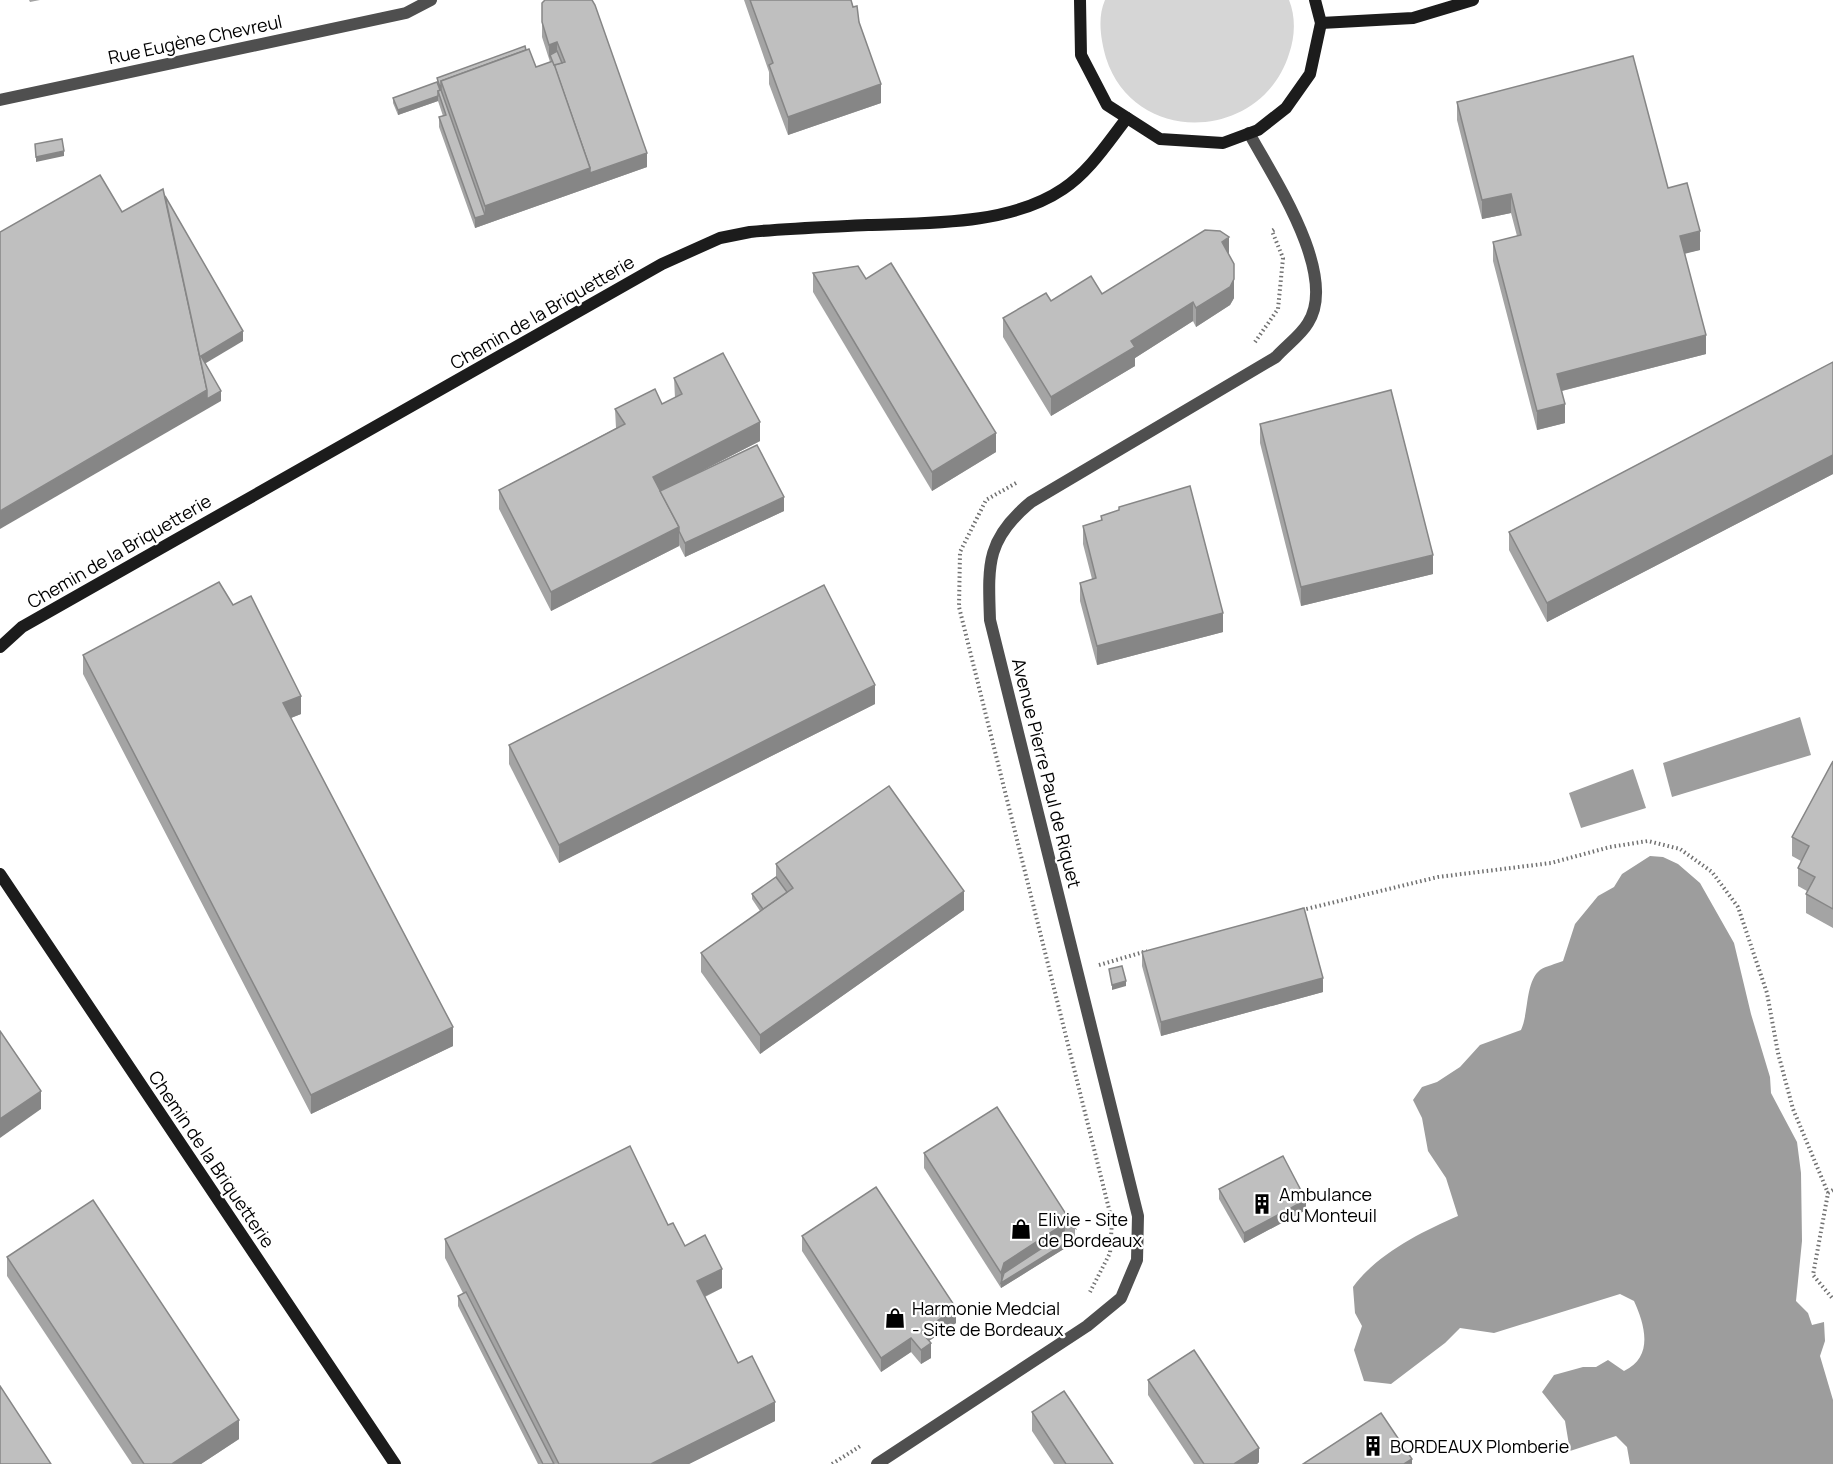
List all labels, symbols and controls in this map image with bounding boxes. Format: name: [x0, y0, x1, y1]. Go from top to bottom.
street label: Rue Eugène Chevreul: [106, 9, 284, 69]
street label: Chemin de la Briquetterie: [446, 249, 638, 375]
street label: Chemin de la Briquetterie: [23, 488, 215, 614]
street label: Avenue Pierre Paul de Riquet: [1007, 656, 1087, 890]
street label: Chemin de la Briquetterie: [144, 1066, 280, 1252]
place label: Ambulance du Monteuil: [1279, 1182, 1377, 1227]
building icon: Ambulance du Monteuil: [1250, 1192, 1274, 1216]
place label: Elivie - Site de Bordeaux: [1038, 1207, 1142, 1252]
shop icon: Elivie - Site de Bordeaux: [1009, 1217, 1033, 1241]
place label: Harmonie Medcial - Site de Bordeaux: [912, 1296, 1064, 1341]
shop icon: Harmonie Medcial - Site de Bordeaux: [883, 1306, 907, 1330]
building icon: BORDEAUX Plomberie: [1361, 1434, 1385, 1458]
place label: BORDEAUX Plomberie: [1390, 1434, 1569, 1458]

